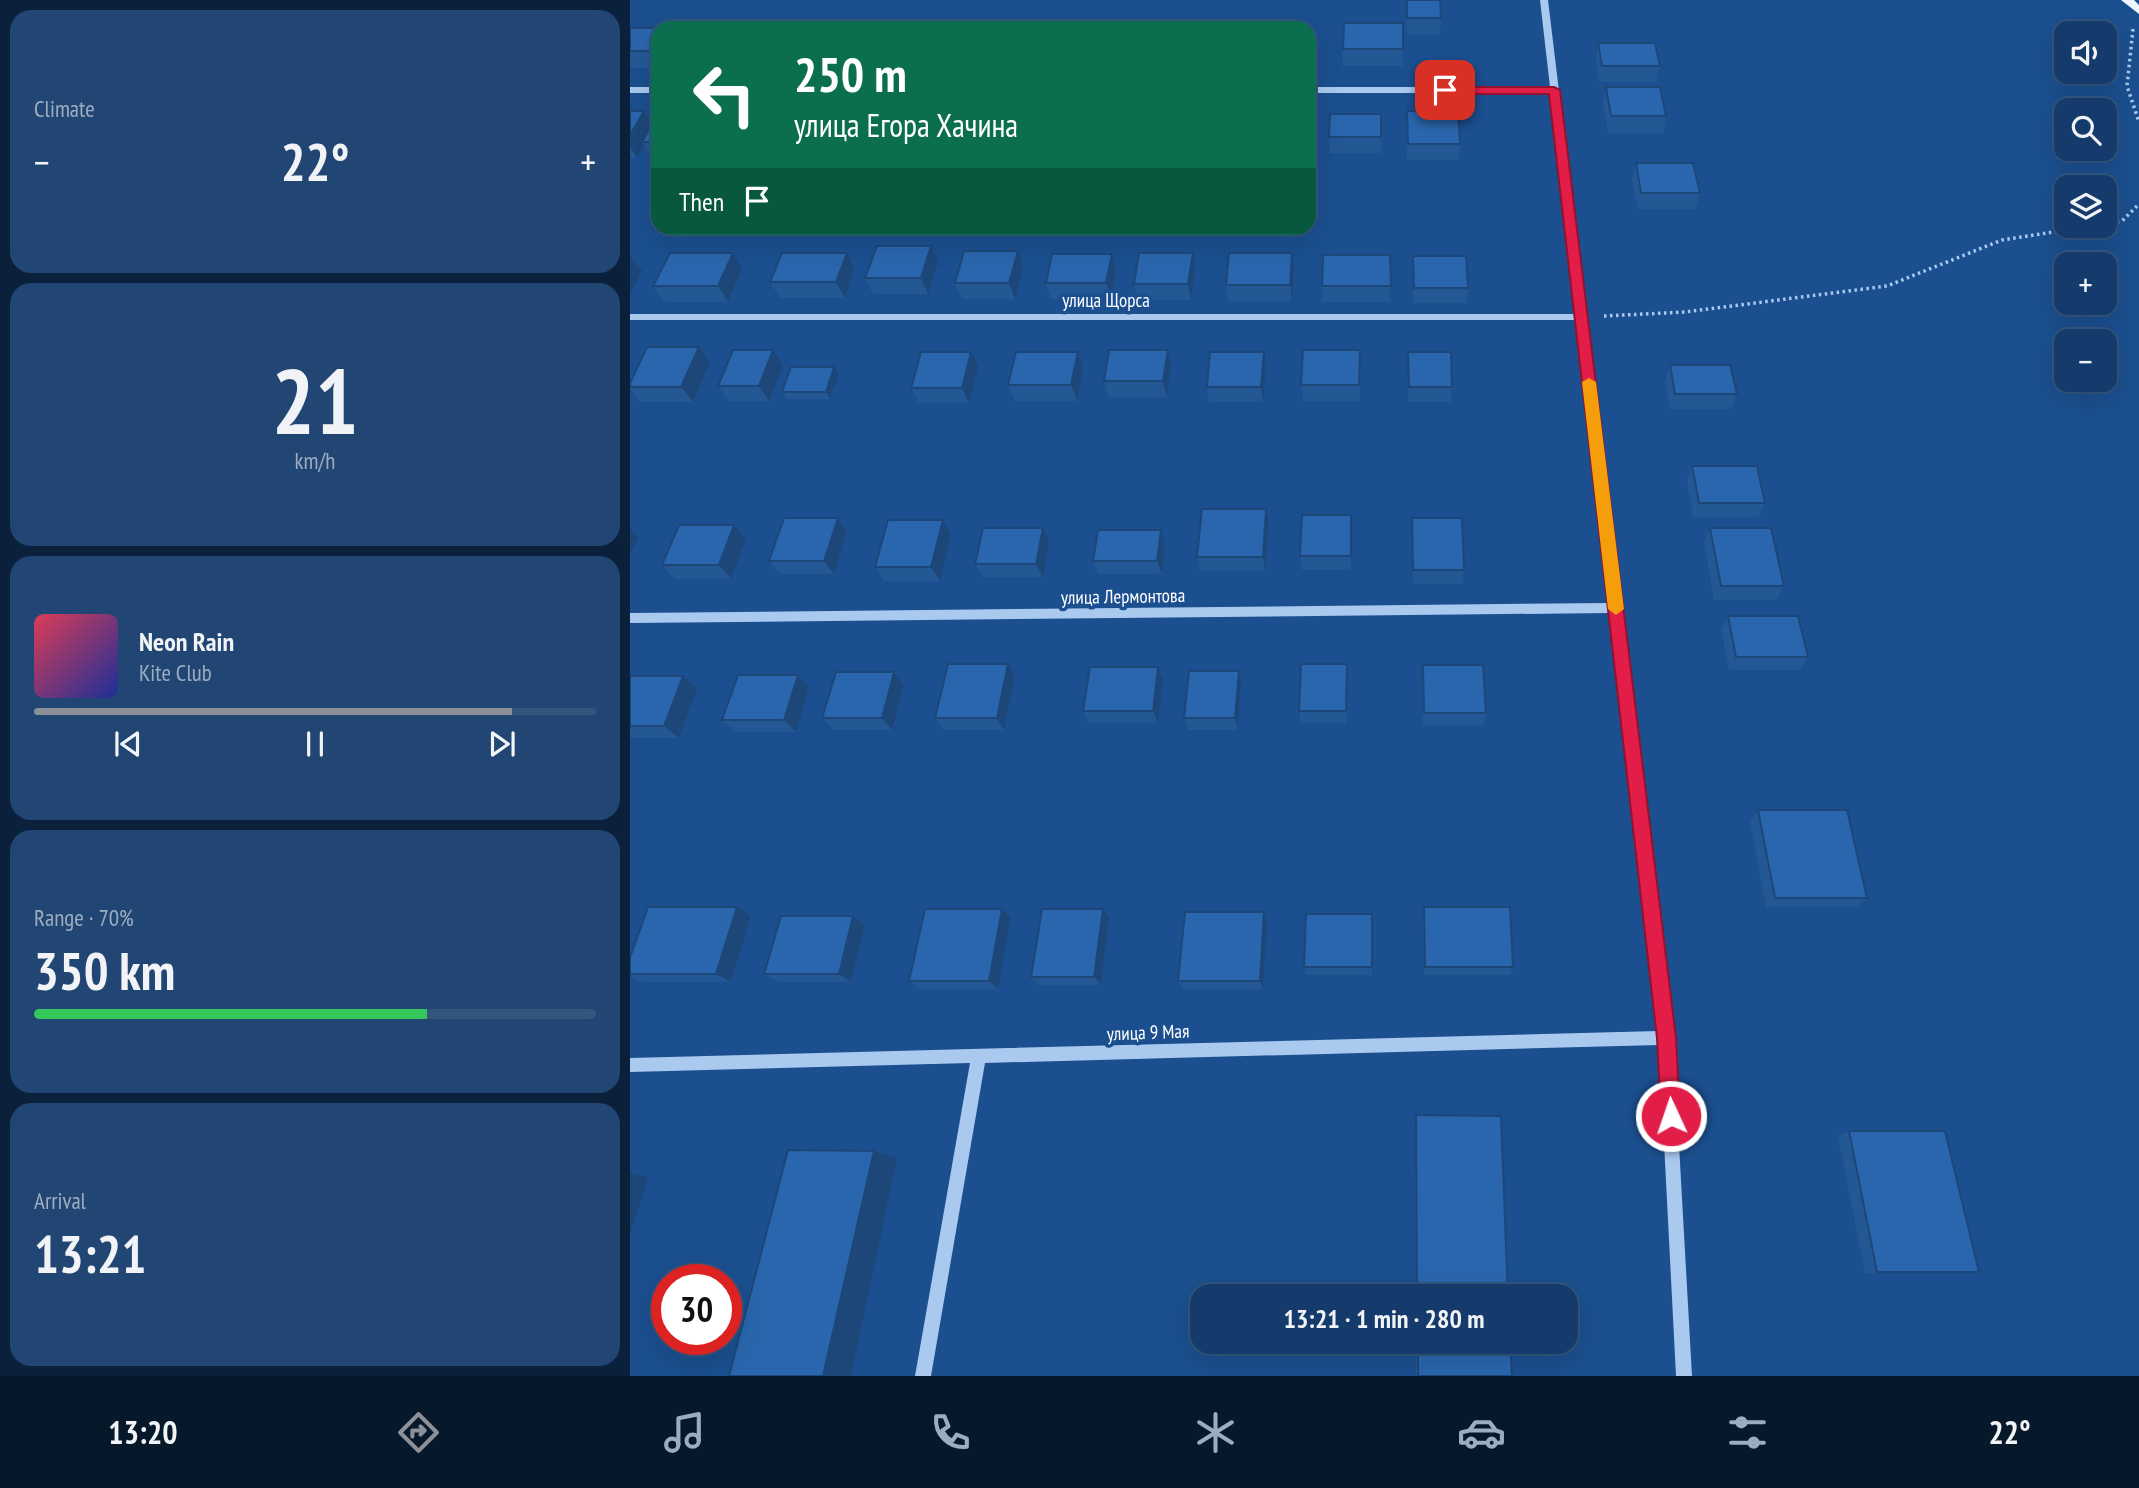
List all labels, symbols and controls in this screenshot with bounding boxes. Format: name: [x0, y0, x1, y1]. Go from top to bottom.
map controls: [2054, 21, 2117, 392]
button: sound: [2054, 21, 2117, 84]
text: 250 m: [794, 42, 907, 106]
icon: left: [679, 49, 770, 140]
pin: [1415, 60, 1475, 120]
icon: arrive: [1426, 71, 1464, 109]
text: Climate: [34, 94, 95, 123]
button: search: [2054, 98, 2117, 161]
text: улица Егора Хачина: [794, 104, 1018, 146]
text: 22°: [281, 128, 349, 195]
text: −: [34, 137, 50, 186]
text: +: [580, 137, 596, 186]
button: layers: [2054, 175, 2117, 238]
icon: arrive: [738, 182, 776, 220]
text: Then: [679, 185, 724, 218]
button: +: [2054, 252, 2117, 315]
street label: улица Щорса: [1062, 288, 1150, 312]
button: −: [2054, 329, 2117, 392]
text: 21: [272, 341, 359, 459]
text: km/h: [295, 446, 335, 475]
street label: улица Лермонтова: [1061, 583, 1185, 609]
text: Neon Rain: [139, 625, 234, 658]
text: Kite Club: [139, 658, 212, 687]
icon: previous: [109, 725, 147, 763]
icon: pause: [296, 725, 334, 763]
icon: next: [483, 725, 521, 763]
text: Range · 70%: [34, 903, 134, 932]
text: 350 km: [34, 937, 175, 1004]
street label: улица 9 Мая: [1106, 1019, 1190, 1045]
position arrow: [1634, 1079, 1708, 1153]
text: Arrival: [34, 1186, 86, 1215]
text: 13:21: [34, 1220, 146, 1287]
speed limit sign: 30: [651, 1264, 742, 1355]
text: 13:21 · 1 min · 280 m: [1284, 1302, 1484, 1335]
icon: directions: [394, 1408, 443, 1457]
icon: music: [660, 1408, 709, 1457]
icon: phone: [926, 1408, 975, 1457]
icon: climate: [1191, 1408, 1240, 1457]
icon: car: [1457, 1408, 1506, 1457]
icon: filters: [1723, 1408, 1772, 1457]
text: 13:20: [108, 1411, 178, 1453]
text: 22°: [1988, 1411, 2031, 1453]

